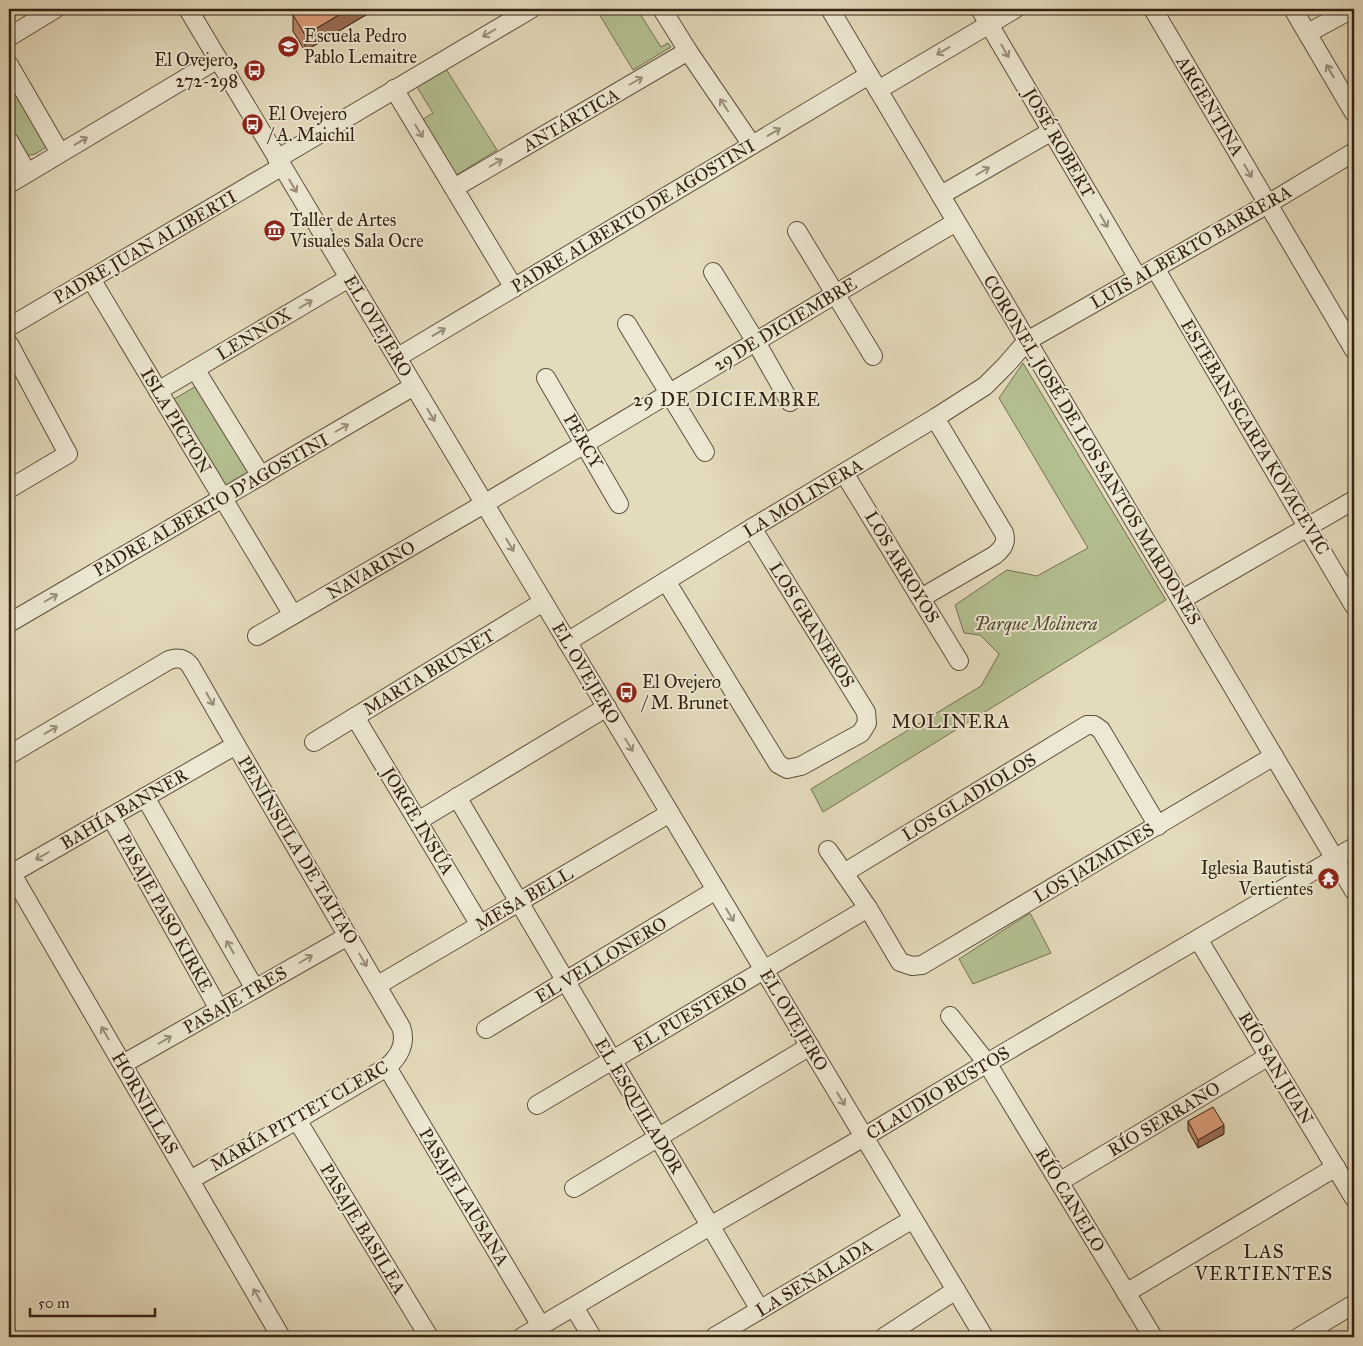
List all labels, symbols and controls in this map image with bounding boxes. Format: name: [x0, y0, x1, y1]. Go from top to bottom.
place label: Escuela Pedro Pablo Lemaitre: [304, 25, 417, 68]
one-way arrow: [482, 29, 497, 39]
school or university icon: Escuela Pedro Pablo Lemaitre: [276, 34, 300, 58]
one-way arrow: [1000, 43, 1010, 57]
one-way arrow: [936, 47, 950, 57]
place label: El Ovejero, 272-298: [154, 49, 238, 92]
street label: ARGENTINA: [1171, 51, 1249, 160]
bus stop icon: El Ovejero, 272-298: [242, 58, 266, 82]
one-way arrow: [1324, 64, 1334, 78]
one-way arrow: [629, 76, 643, 86]
street label: JOSÉ ROBERT: [1017, 81, 1101, 202]
street label: ANTÁRTICA: [517, 82, 623, 157]
one-way arrow: [719, 98, 730, 112]
place label: El Ovejero / A. Maichil: [266, 103, 355, 146]
bus stop icon: El Ovejero / A. Maichil: [240, 112, 264, 136]
one-way arrow: [414, 124, 425, 138]
one-way arrow: [766, 127, 780, 137]
street label: PADRE ALBERTO DE AGOSTINI: [507, 134, 759, 298]
one-way arrow: [73, 135, 87, 145]
one-way arrow: [488, 158, 503, 168]
one-way arrow: [1244, 164, 1254, 178]
one-way arrow: [975, 165, 990, 175]
one-way arrow: [289, 179, 299, 193]
street label: LUIS ALBERTO BARRERA: [1087, 180, 1295, 314]
street label: PADRE JUAN ALIBERTI: [50, 185, 241, 309]
place label: Taller de Artes Visuales Sala Ocre: [289, 209, 424, 252]
one-way arrow: [1100, 214, 1110, 228]
museum icon: Taller de Artes Visuales Sala Ocre: [262, 218, 286, 242]
street label: CORONEL JOSÉ DE LOS SANTOS MARDONES: [978, 270, 1207, 629]
street label: EL OVEJERO: [338, 271, 417, 381]
street label: 29 DE DICIEMBRE: [709, 272, 861, 376]
one-way arrow: [298, 298, 312, 308]
street label: LENNOX: [212, 303, 296, 365]
street label: ESTEBAN SCARPA KOVACEVIC: [1176, 315, 1334, 559]
one-way arrow: [432, 327, 446, 337]
street label: ISLA PICTON: [136, 364, 216, 478]
district label: 29 DE DICIEMBRE: [633, 388, 821, 411]
one-way arrow: [427, 408, 437, 422]
street label: PERCY: [559, 410, 608, 473]
one-way arrow: [335, 423, 349, 433]
street label: PADRE ALBERTO D'AGOSTINI: [90, 428, 333, 581]
street label: LA MOLINERA: [739, 454, 867, 542]
street label: LOS ARROYOS: [860, 507, 944, 627]
street label: NAVARINO: [323, 536, 419, 604]
one-way arrow: [505, 538, 515, 552]
street label: LOS GRANEROS: [765, 558, 859, 692]
one-way arrow: [43, 593, 57, 603]
park label: Parque Molinera: [974, 613, 1098, 635]
street label: EL OVEJERO: [546, 618, 625, 728]
street label: MARTA BRUNET: [359, 624, 499, 720]
place label: El Ovejero / M. Brunet: [640, 671, 729, 714]
bus stop icon: El Ovejero / M. Brunet: [614, 680, 638, 704]
one-way arrow: [205, 691, 215, 705]
district label: MOLINERA: [891, 710, 1011, 733]
one-way arrow: [43, 725, 57, 735]
one-way arrow: [625, 737, 635, 751]
street label: LOS GLADIOLOS: [898, 748, 1040, 846]
street label: PENÍNSULA DE TAITAO: [233, 751, 365, 948]
street label: JORGE INSÚA: [375, 760, 460, 879]
street label: BAHÍA BANNER: [55, 761, 193, 854]
street label: LOS JAZMINES: [1030, 818, 1159, 908]
street label: PASAJE PASO KIRKE: [112, 830, 218, 996]
one-way arrow: [35, 852, 49, 862]
place label: Iglesia Bautista Vertientes: [1201, 857, 1313, 900]
street label: MESA BELL: [471, 862, 577, 936]
temple icon: Iglesia Bautista Vertientes: [1317, 866, 1341, 890]
one-way arrow: [726, 907, 736, 921]
street label: EL VELLONERO: [531, 912, 671, 1008]
one-way arrow: [225, 940, 235, 954]
one-way arrow: [358, 952, 368, 966]
one-way arrow: [299, 954, 313, 964]
street label: PASAJE TRES: [179, 961, 291, 1039]
street label: EL OVEJERO: [754, 965, 833, 1075]
street label: EL PUESTERO: [629, 971, 751, 1057]
street label: RÍO SAN JUAN: [1233, 1007, 1320, 1129]
one-way arrow: [99, 1027, 109, 1041]
street label: EL ESQUILADOR: [590, 1034, 689, 1179]
one-way arrow: [158, 1035, 173, 1045]
street label: CLAUDIO BUSTOS: [862, 1042, 1014, 1144]
street label: HORNILLAS: [107, 1048, 183, 1158]
street label: MARÍA PITTET CLERC: [205, 1054, 392, 1176]
street label: RÍO SERRANO: [1103, 1075, 1224, 1161]
one-way arrow: [837, 1091, 847, 1105]
street label: PASAJE LAUSANA: [413, 1124, 514, 1270]
street label: RÍO CANELO: [1030, 1143, 1111, 1256]
street label: PASAJE BASILEA: [314, 1160, 411, 1299]
street label: LA SEÑALADA: [751, 1234, 876, 1321]
district label: LAS VERTIENTES: [1194, 1240, 1333, 1285]
scale bar: [30, 1286, 155, 1318]
one-way arrow: [251, 1288, 261, 1303]
text: 50 m: [38, 1294, 70, 1312]

